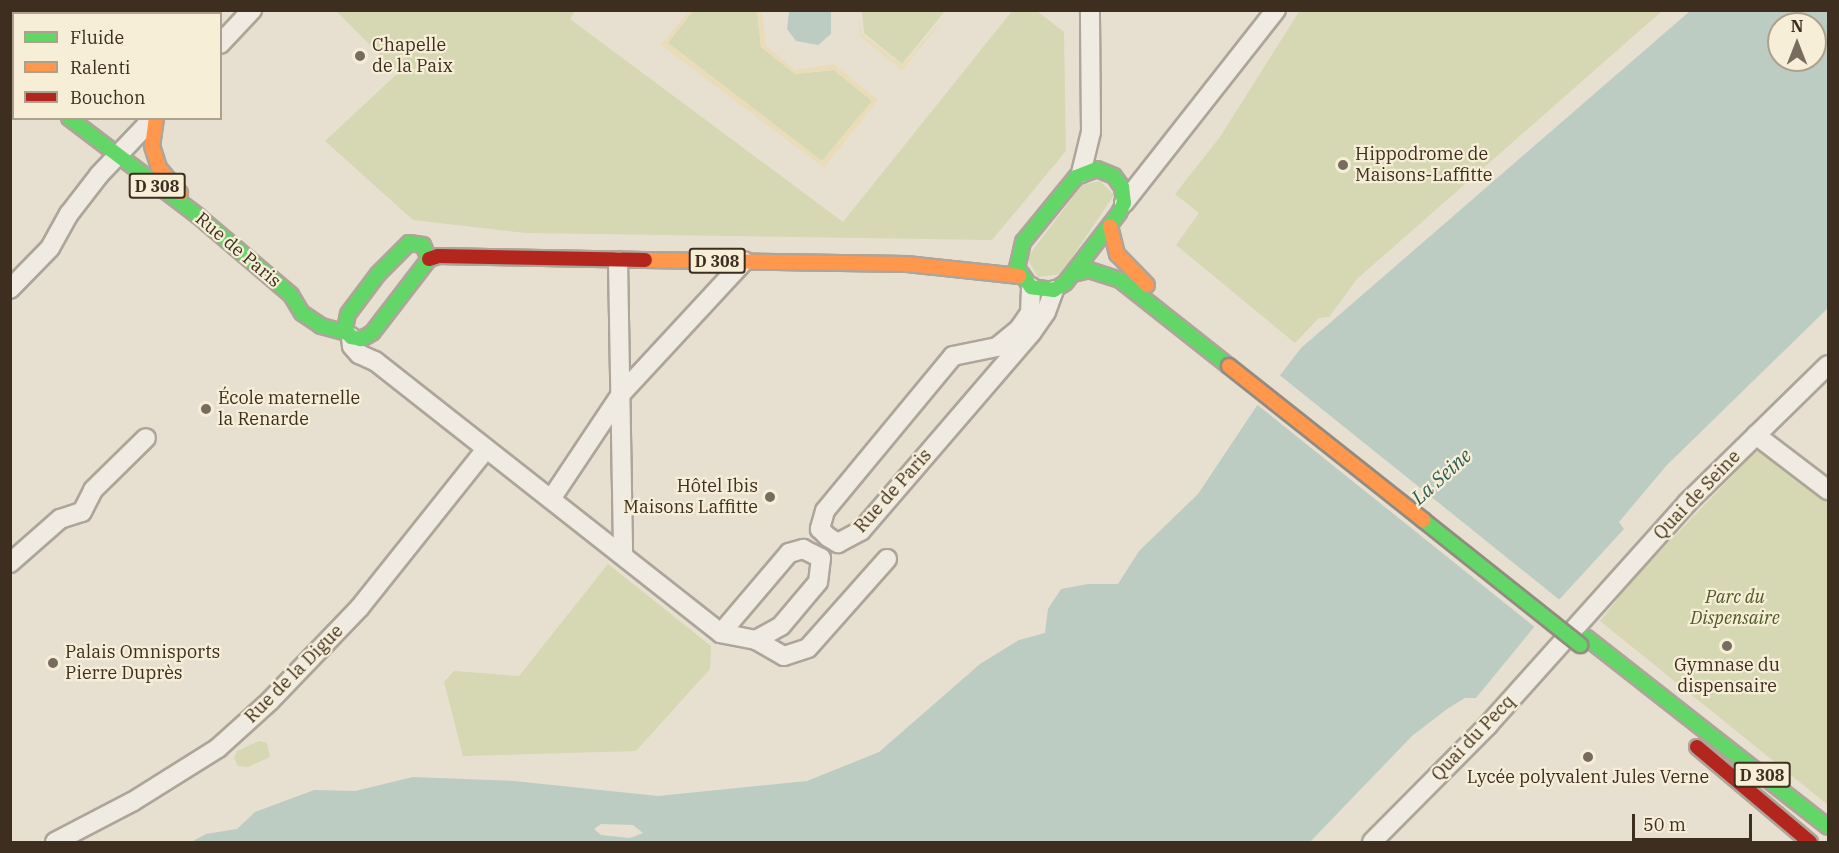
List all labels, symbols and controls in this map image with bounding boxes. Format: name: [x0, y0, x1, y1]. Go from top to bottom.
legend: [12, 12, 222, 120]
north arrow: [1767, 12, 1827, 72]
text: N: [1791, 16, 1803, 36]
text: Fluide: [70, 26, 124, 49]
place label: Chapelle de la Paix: [372, 35, 453, 78]
marker: Chapelle de la Paix: [353, 49, 367, 63]
text: Ralenti: [70, 56, 131, 79]
text: Bouchon: [70, 86, 146, 109]
place label: Hippodrome de Maisons-Laffitte: [1355, 144, 1492, 186]
marker: Hippodrome de Maisons-Laffitte: [1336, 158, 1350, 172]
road number: D 308: [128, 173, 186, 199]
street label: Rue de Paris: [191, 208, 285, 292]
road number: D 308: [688, 248, 746, 274]
place label: École maternelle la Renarde: [218, 388, 360, 430]
marker: École maternelle la Renarde: [199, 402, 213, 416]
water label: La Seine: [1406, 443, 1476, 509]
street label: Rue de Paris: [850, 445, 936, 537]
street label: Quai de Seine: [1649, 446, 1745, 544]
place label: Hôtel Ibis Maisons Laffitte: [623, 476, 758, 518]
marker: Hôtel Ibis Maisons Laffitte: [763, 490, 777, 504]
park label: Parc du Dispensaire: [1690, 587, 1780, 630]
street label: Rue de la Digue: [240, 620, 348, 728]
marker: Gymnase du dispensaire: [1720, 639, 1734, 653]
place label: Palais Omnisports Pierre Duprès: [65, 642, 220, 684]
place label: Gymnase du dispensaire: [1674, 655, 1780, 698]
marker: Palais Omnisports Pierre Duprès: [46, 656, 60, 670]
street label: Quai du Pecq: [1427, 691, 1519, 785]
marker: Lycée polyvalent Jules Verne: [1581, 750, 1595, 764]
road number: D 308: [1734, 762, 1790, 788]
place label: Lycée polyvalent Jules Verne: [1467, 766, 1709, 788]
scale bar: [1635, 802, 1755, 840]
text: 50 m: [1643, 813, 1686, 836]

